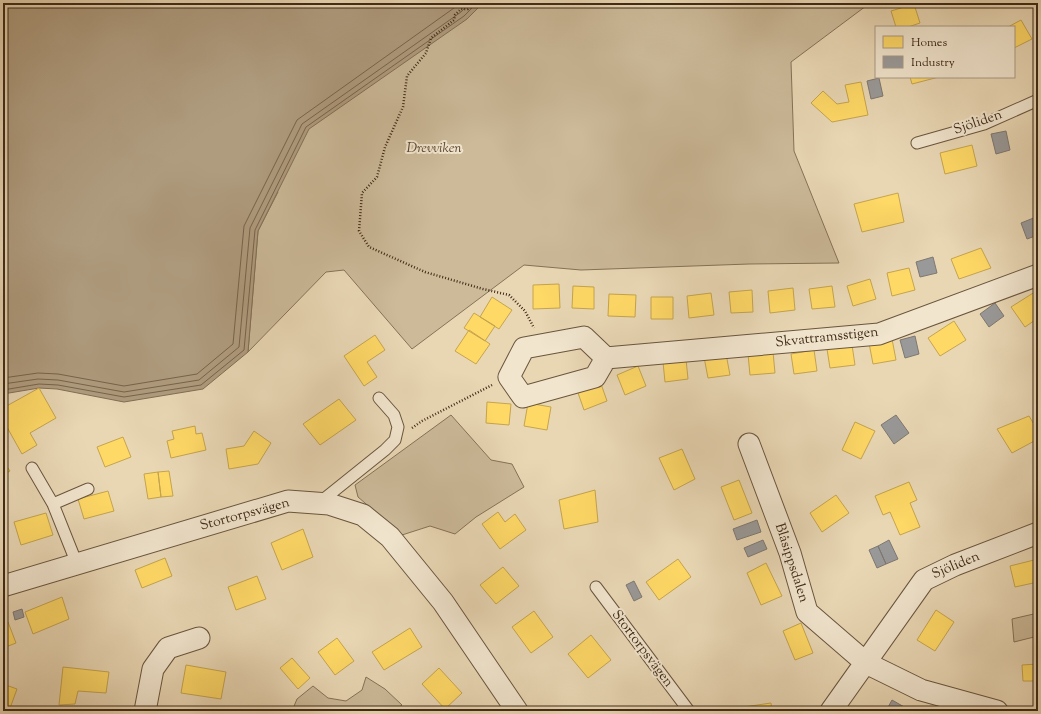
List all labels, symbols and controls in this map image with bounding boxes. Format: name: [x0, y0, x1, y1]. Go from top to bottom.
legend: [875, 26, 1015, 78]
text: Homes: [911, 34, 947, 52]
text: Industry: [911, 54, 955, 72]
street label: Sjöliden: [951, 105, 1005, 141]
park label: Drevviken: [406, 139, 462, 159]
street label: Skvattramsstigen: [774, 323, 880, 353]
street label: Stortorpsvägen: [198, 493, 292, 537]
street label: Blåsippsdalen: [769, 521, 813, 605]
street label: Sjöliden: [929, 547, 983, 585]
street label: Stortorpsvägen: [606, 606, 678, 692]

